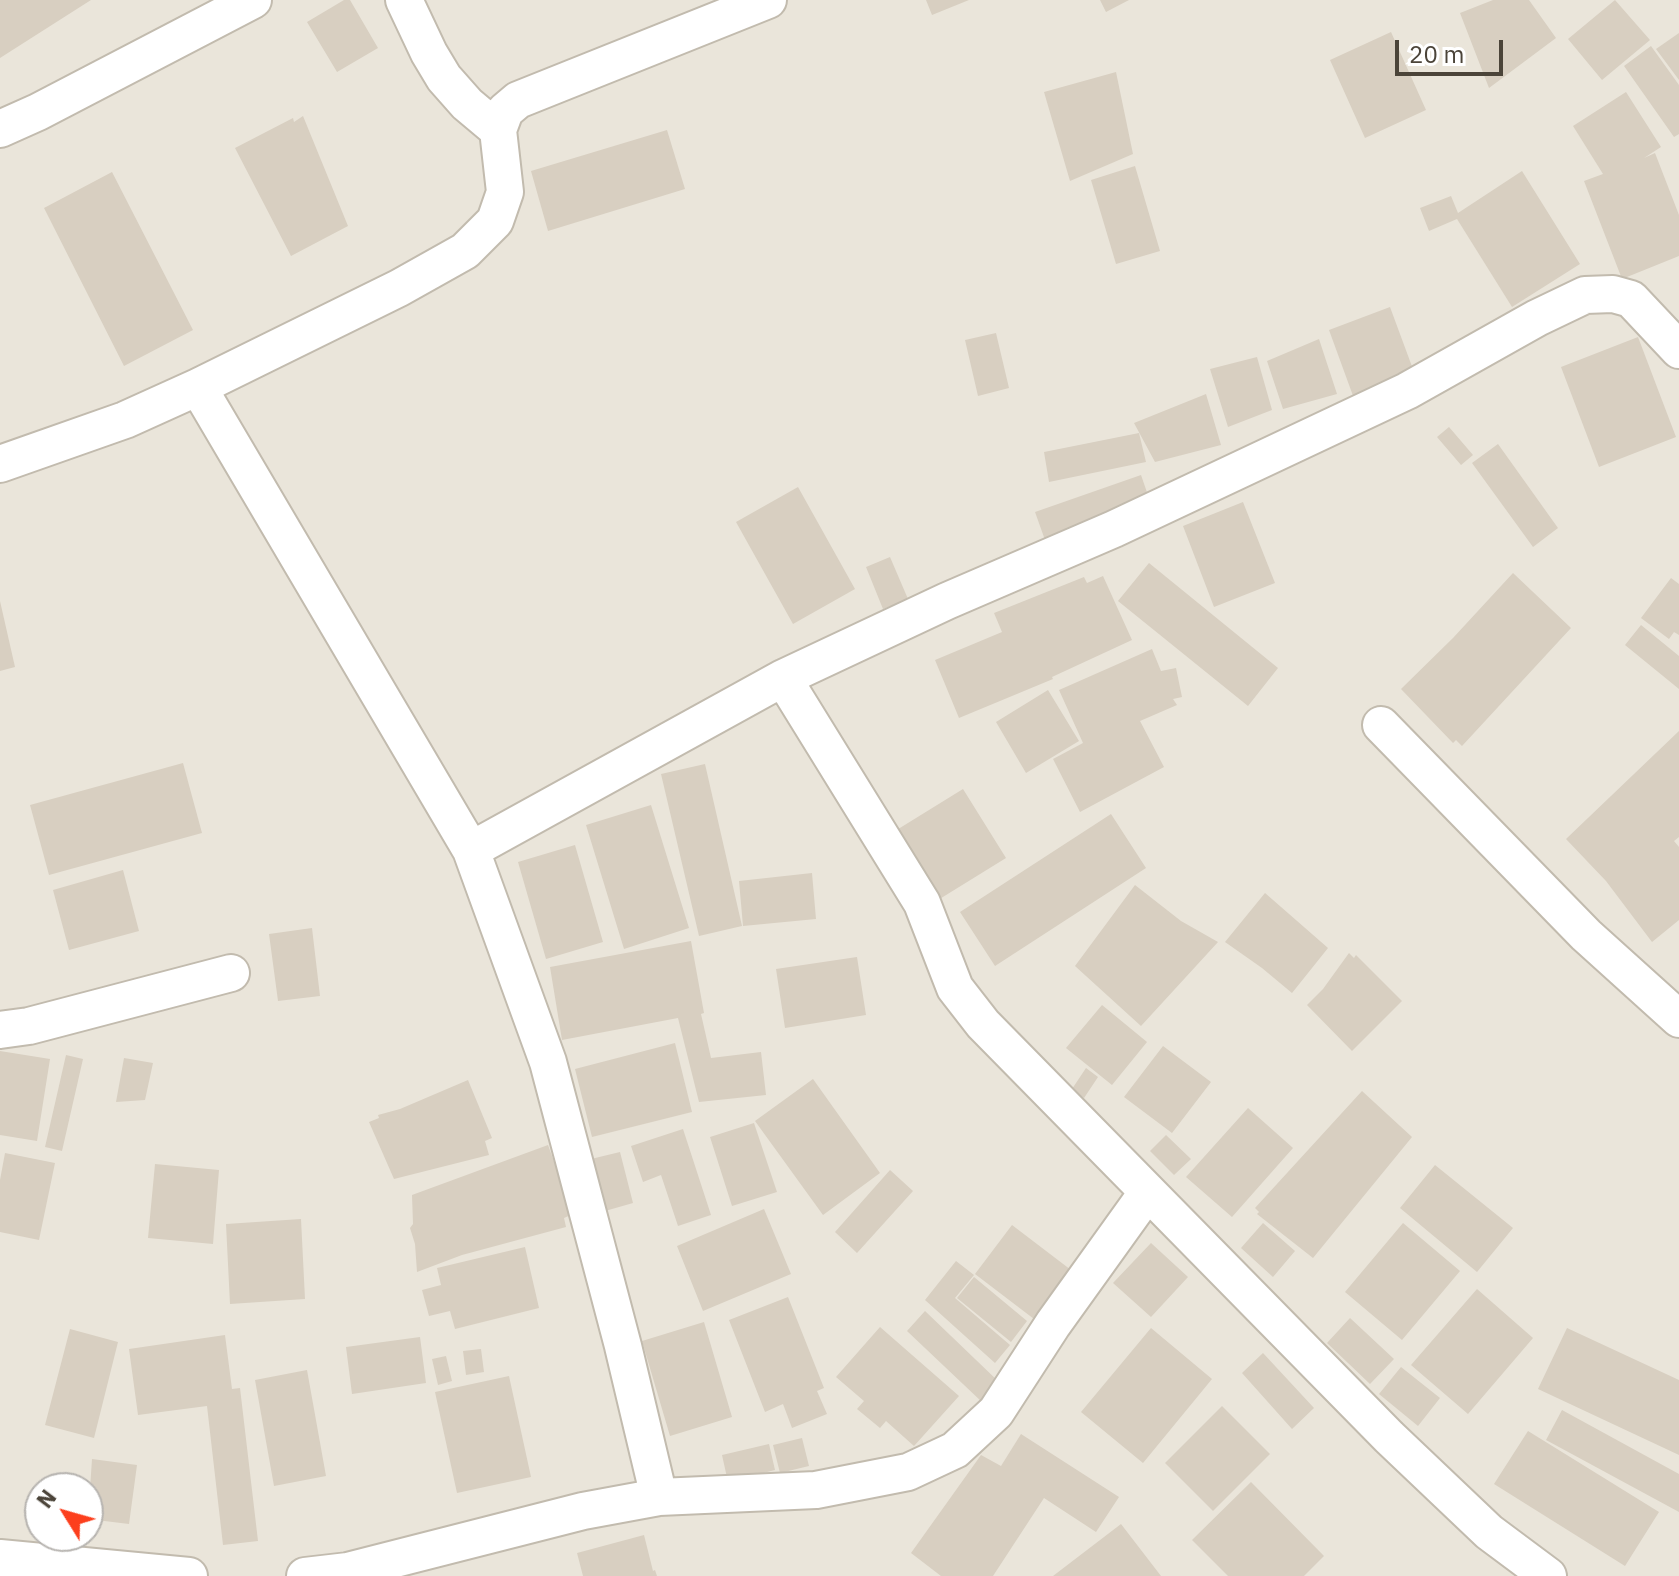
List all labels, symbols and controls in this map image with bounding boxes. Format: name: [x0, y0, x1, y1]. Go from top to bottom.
scale bar: [1399, 24, 1507, 74]
text: 20 m: [1409, 38, 1464, 70]
north arrow: [24, 1472, 104, 1552]
text: N: [30, 1483, 62, 1514]

